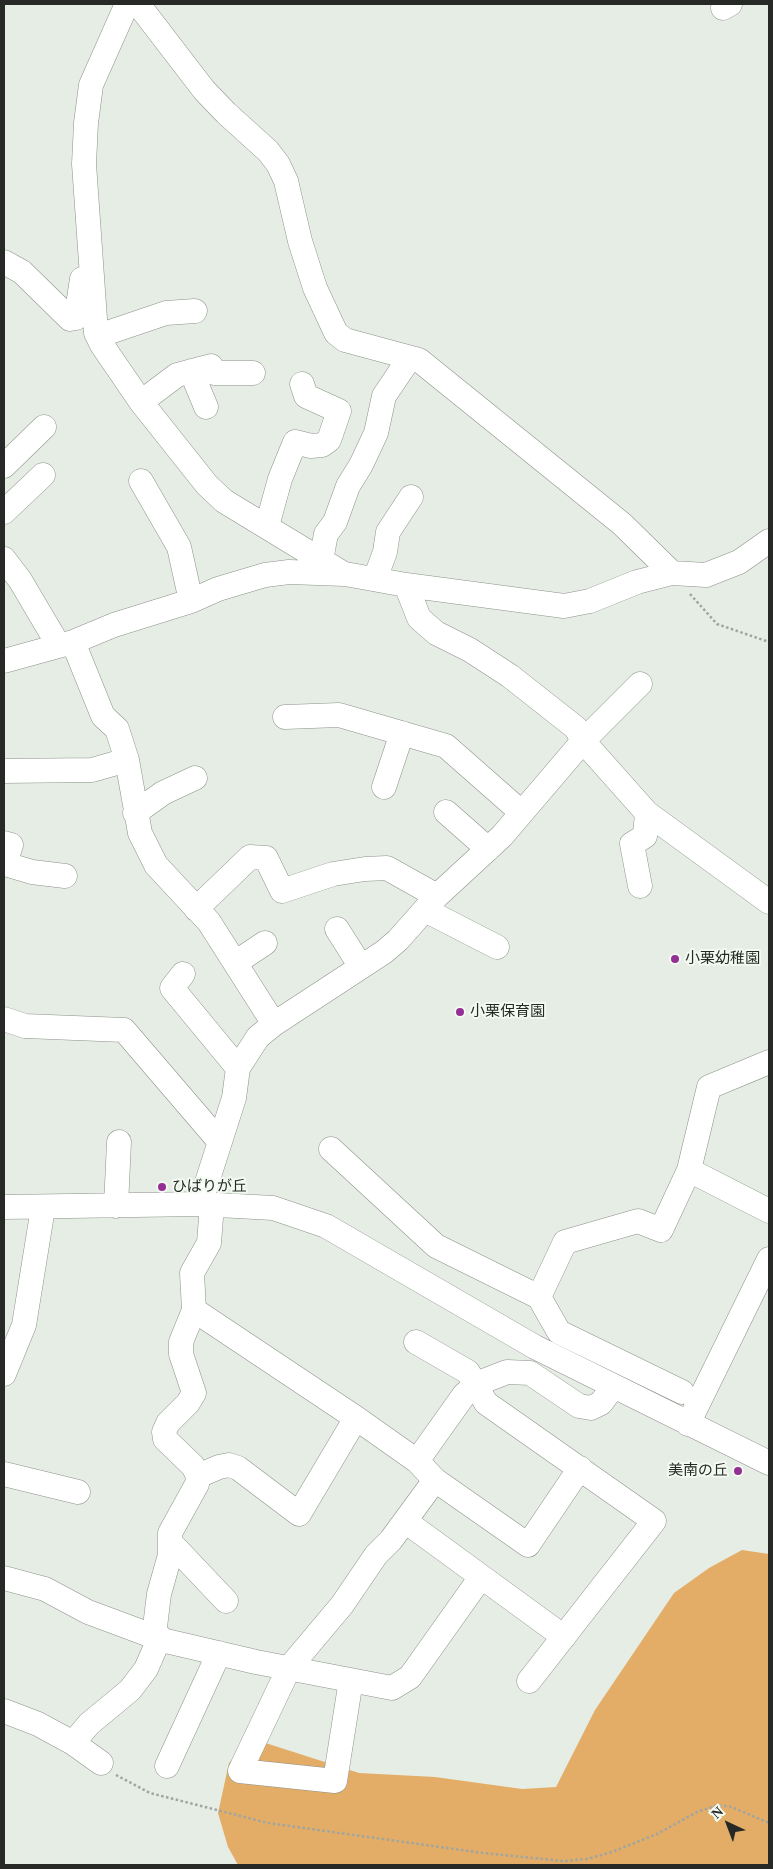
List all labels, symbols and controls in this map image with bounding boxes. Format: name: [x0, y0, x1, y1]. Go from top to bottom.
place label: 小栗幼稚園: [685, 950, 760, 968]
marker: 小栗幼稚園: [669, 953, 681, 965]
place label: 小栗保育園: [470, 1003, 545, 1021]
marker: 小栗保育園: [454, 1006, 466, 1018]
place label: ひばりが丘: [172, 1178, 247, 1196]
marker: ひばりが丘: [156, 1181, 168, 1193]
place label: 美南の丘: [668, 1462, 728, 1480]
marker: 美南の丘: [732, 1465, 744, 1477]
north arrow: [703, 1799, 753, 1849]
text: N: [709, 1804, 726, 1822]

